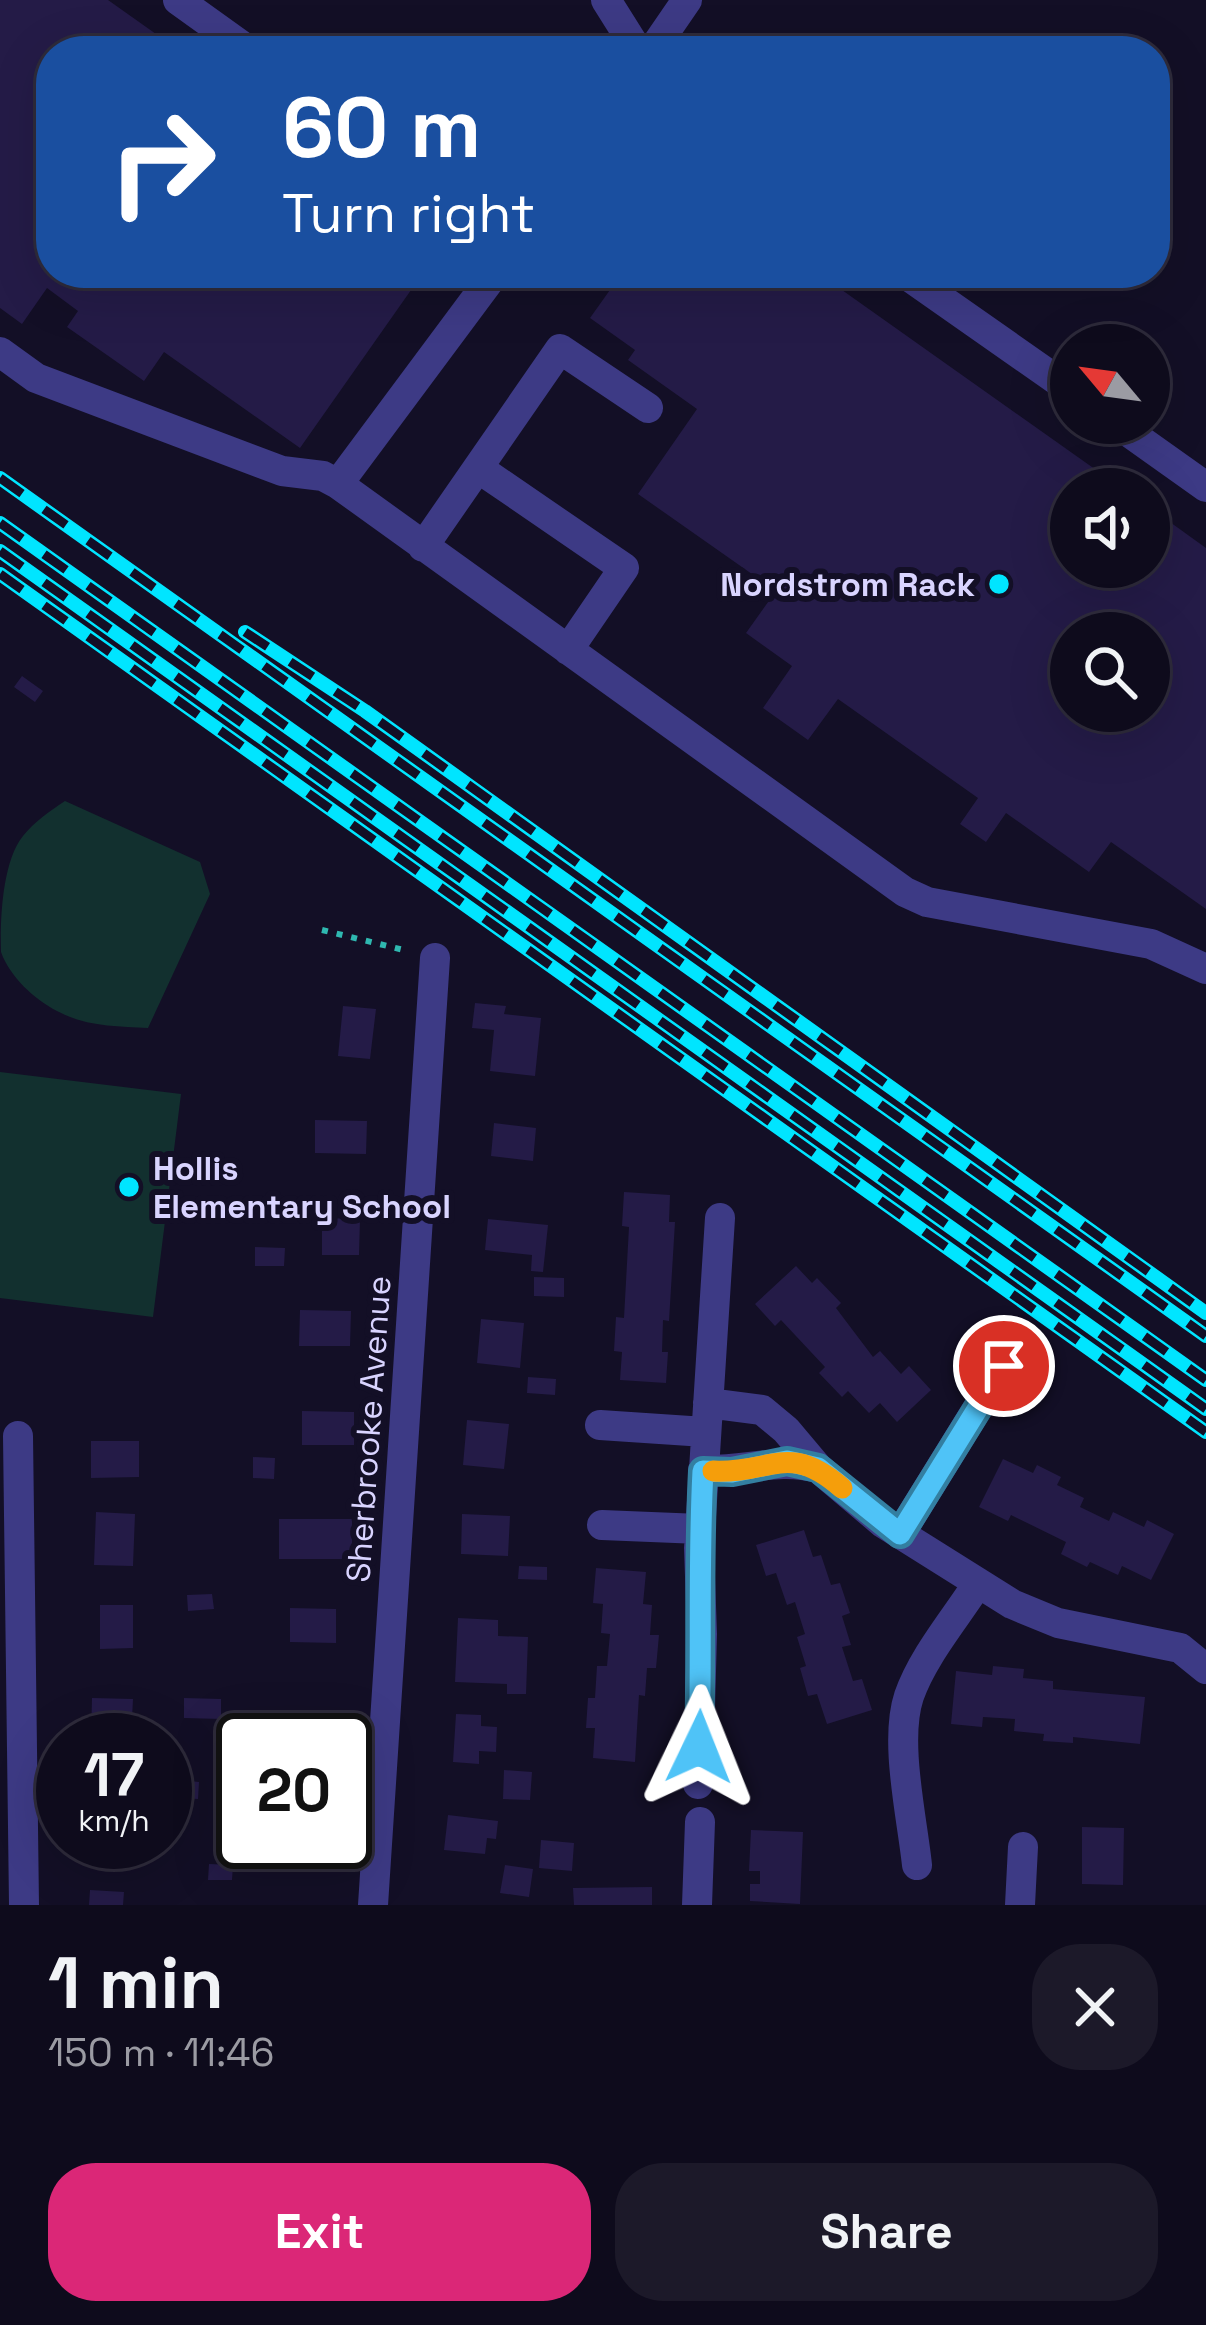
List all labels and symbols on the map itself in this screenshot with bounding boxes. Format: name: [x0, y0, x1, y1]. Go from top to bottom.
north arrow: [1050, 324, 1170, 444]
place label: Nordstrom Rack: [720, 564, 975, 606]
marker: Nordstrom Rack: [986, 571, 1012, 597]
place label: Hollis Elementary School: [153, 1148, 451, 1228]
marker: Hollis Elementary School: [116, 1174, 142, 1200]
street label: Sherbrooke Avenue: [337, 1274, 401, 1584]
pin: [953, 1315, 1055, 1417]
position arrow: [636, 1684, 762, 1810]
speed limit sign: 20: [216, 1713, 372, 1869]

